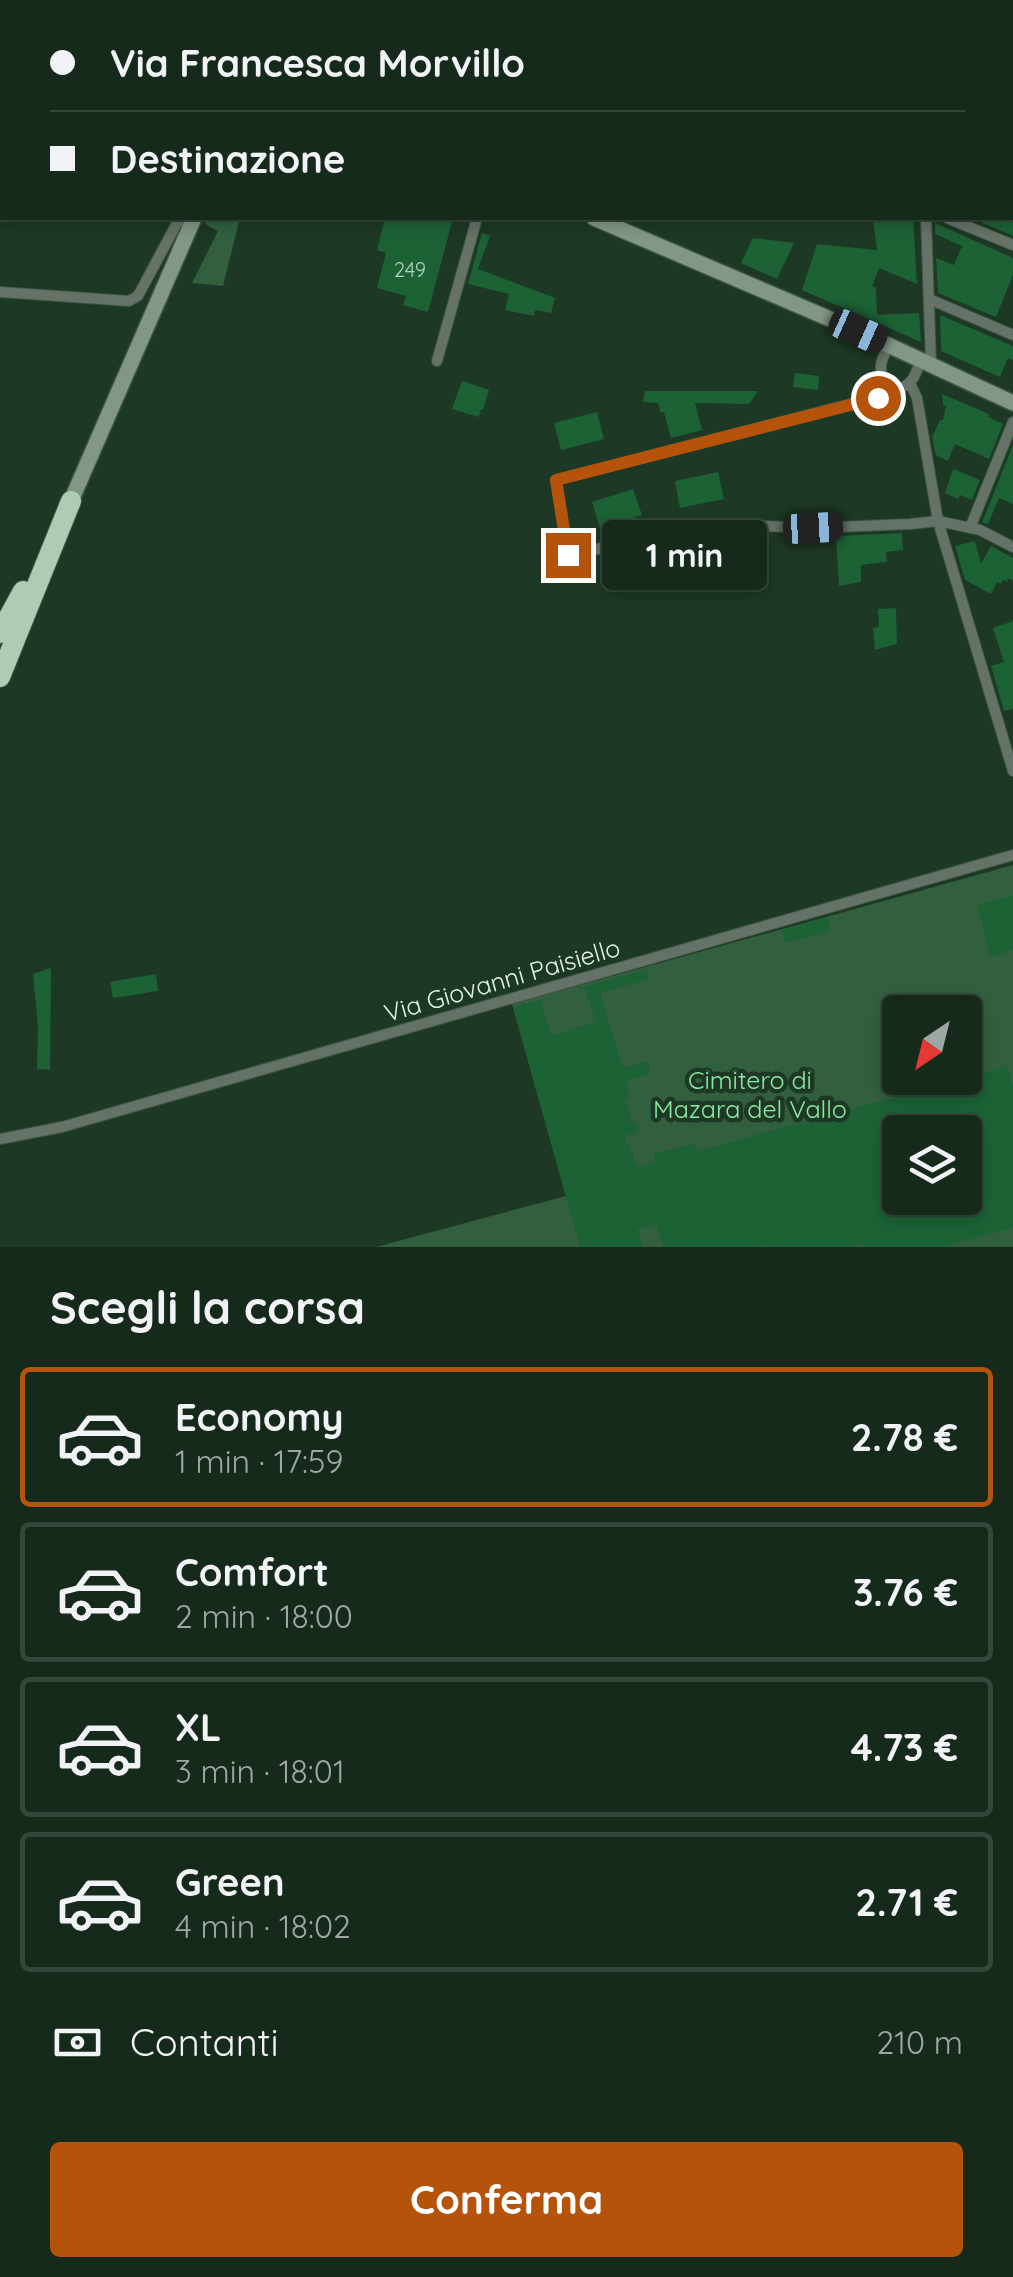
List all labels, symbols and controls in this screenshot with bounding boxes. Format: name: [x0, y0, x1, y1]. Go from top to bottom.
text: Via Francesca Morvillo: [110, 39, 525, 87]
text: Destinazione: [110, 135, 345, 183]
house number: 249: [394, 257, 426, 282]
car: [824, 305, 892, 357]
route start: [856, 376, 901, 421]
car: [782, 511, 844, 545]
callout: 1 min: [603, 520, 768, 590]
route end: [546, 533, 591, 578]
text: 1 min: [646, 535, 723, 575]
street label: Via Giovanni Paisiello: [380, 931, 623, 1028]
north arrow: [882, 995, 982, 1095]
map controls: [882, 995, 982, 1215]
park label: Cimitero di Mazara del Vallo: [653, 1064, 847, 1124]
button: layers: [882, 1115, 982, 1215]
text: Scegli la corsa: [50, 1279, 365, 1335]
icon: car: [55, 1392, 145, 1482]
text: Economy: [175, 1393, 344, 1441]
text: 2.78 €: [851, 1413, 958, 1461]
text: 1 min · 17:59: [175, 1441, 343, 1481]
icon: car: [55, 1547, 145, 1637]
text: Comfort: [175, 1548, 329, 1596]
text: 3.76 €: [853, 1568, 958, 1616]
text: 2 min · 18:00: [175, 1596, 353, 1636]
icon: car: [55, 1702, 145, 1792]
text: XL: [175, 1703, 221, 1751]
text: 4.73 €: [850, 1723, 958, 1771]
text: 3 min · 18:01: [175, 1751, 345, 1791]
icon: car: [55, 1857, 145, 1947]
text: Green: [175, 1858, 285, 1906]
text: 2.71 €: [855, 1878, 958, 1926]
text: 4 min · 18:02: [175, 1906, 351, 1946]
icon: cash: [50, 2015, 105, 2070]
text: Contanti: [130, 2018, 279, 2066]
text: 210 m: [876, 2022, 963, 2062]
button: Conferma: [50, 2142, 963, 2257]

